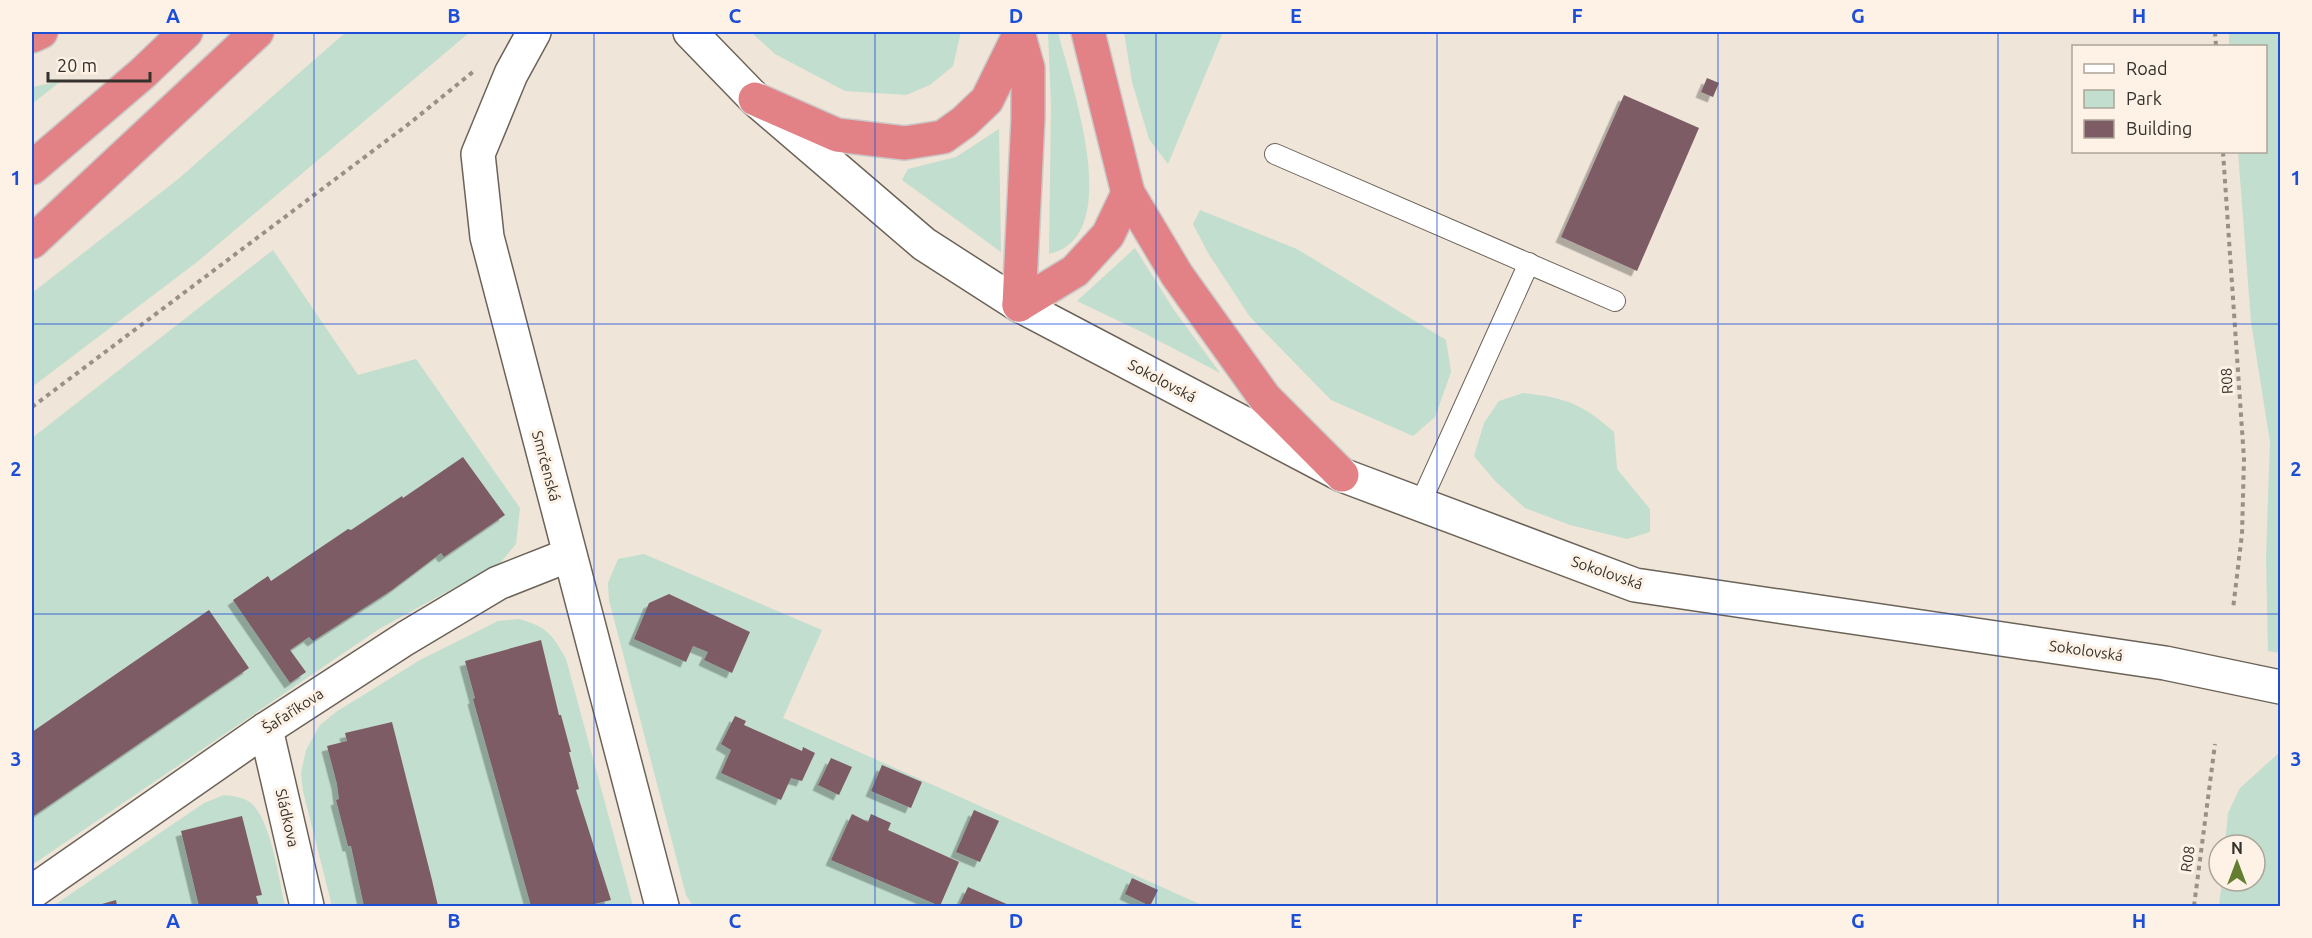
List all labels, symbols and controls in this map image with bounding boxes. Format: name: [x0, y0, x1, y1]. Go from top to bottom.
text: A: [166, 4, 180, 27]
text: B: [447, 4, 461, 27]
text: C: [729, 4, 742, 27]
text: D: [1009, 4, 1023, 27]
text: E: [1290, 4, 1302, 27]
text: F: [1571, 4, 1583, 27]
text: G: [1851, 4, 1865, 27]
text: H: [2132, 4, 2146, 27]
scale bar: [48, 45, 150, 83]
legend: [2072, 45, 2267, 153]
text: 20 m: [57, 55, 97, 75]
text: Road: [2126, 58, 2168, 78]
text: Park: [2126, 88, 2162, 108]
text: Building: [2126, 118, 2192, 138]
text: 1: [10, 166, 22, 189]
text: 1: [2290, 166, 2302, 189]
street label: Sokolovská: [1125, 356, 1199, 406]
street label: R08: [2217, 367, 2236, 395]
street label: Smrčenská: [529, 429, 564, 503]
text: 2: [10, 457, 22, 480]
text: 2: [2290, 457, 2302, 480]
street label: Sokolovská: [1569, 552, 1645, 593]
street label: Sokolovská: [2048, 637, 2124, 664]
street label: Šafaříkova: [259, 685, 326, 737]
text: 3: [10, 747, 22, 770]
text: 3: [2290, 747, 2302, 770]
street label: Sládkova: [273, 787, 302, 849]
north arrow: [2207, 833, 2267, 893]
text: N: [2231, 839, 2243, 857]
street label: R08: [2177, 845, 2198, 873]
text: A: [166, 909, 180, 932]
text: B: [447, 909, 461, 932]
text: C: [729, 909, 742, 932]
text: D: [1009, 909, 1023, 932]
text: E: [1290, 909, 1302, 932]
text: F: [1571, 909, 1583, 932]
text: G: [1851, 909, 1865, 932]
text: H: [2132, 909, 2146, 932]

